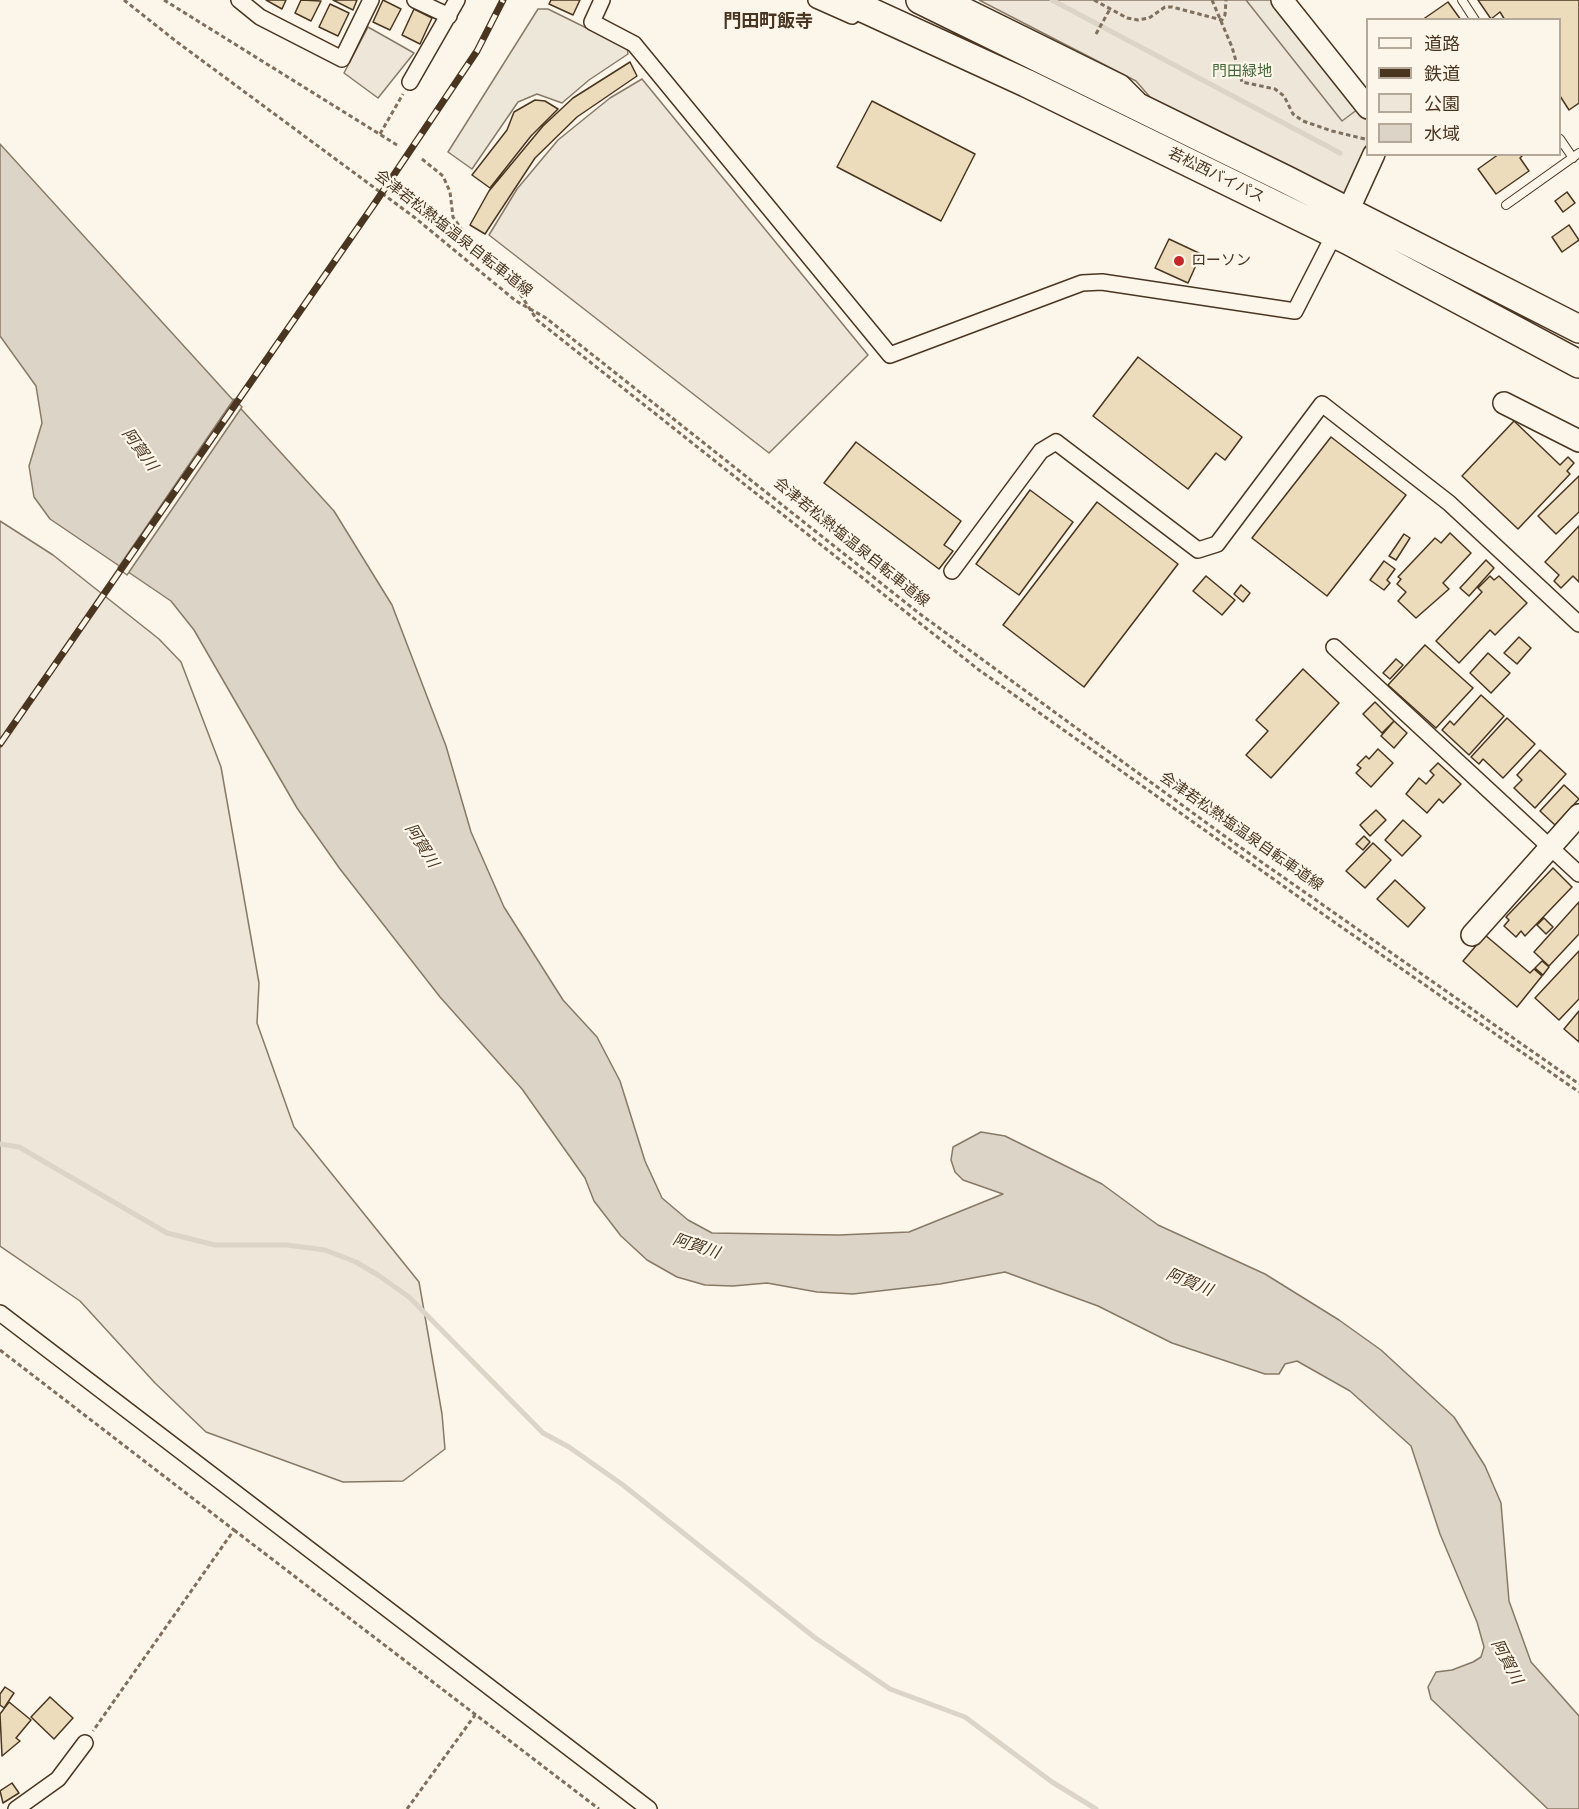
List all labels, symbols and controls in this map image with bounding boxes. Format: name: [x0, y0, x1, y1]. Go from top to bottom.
district label: 門田町飯寺: [723, 11, 813, 33]
legend: [1366, 18, 1561, 156]
text: 道路: [1424, 31, 1460, 56]
text: 鉄道: [1424, 61, 1460, 86]
park label: 門田緑地: [1212, 63, 1272, 81]
text: 公園: [1424, 91, 1460, 116]
text: 水域: [1424, 121, 1460, 146]
street label: 若松西バイパス: [1165, 145, 1267, 207]
street label: 会津若松熱塩温泉自転車道線: [371, 167, 535, 301]
place label: ローソン: [1191, 252, 1251, 270]
marker: ローソン: [1172, 254, 1186, 268]
water label: 阿賀川: [117, 425, 161, 475]
street label: 会津若松熱塩温泉自転車道線: [770, 475, 932, 611]
street label: 会津若松熱塩温泉自転車道線: [1156, 769, 1326, 895]
water label: 阿賀川: [400, 821, 442, 871]
water label: 阿賀川: [670, 1230, 722, 1264]
water label: 阿賀川: [1163, 1265, 1215, 1301]
water label: 阿賀川: [1486, 1636, 1526, 1688]

